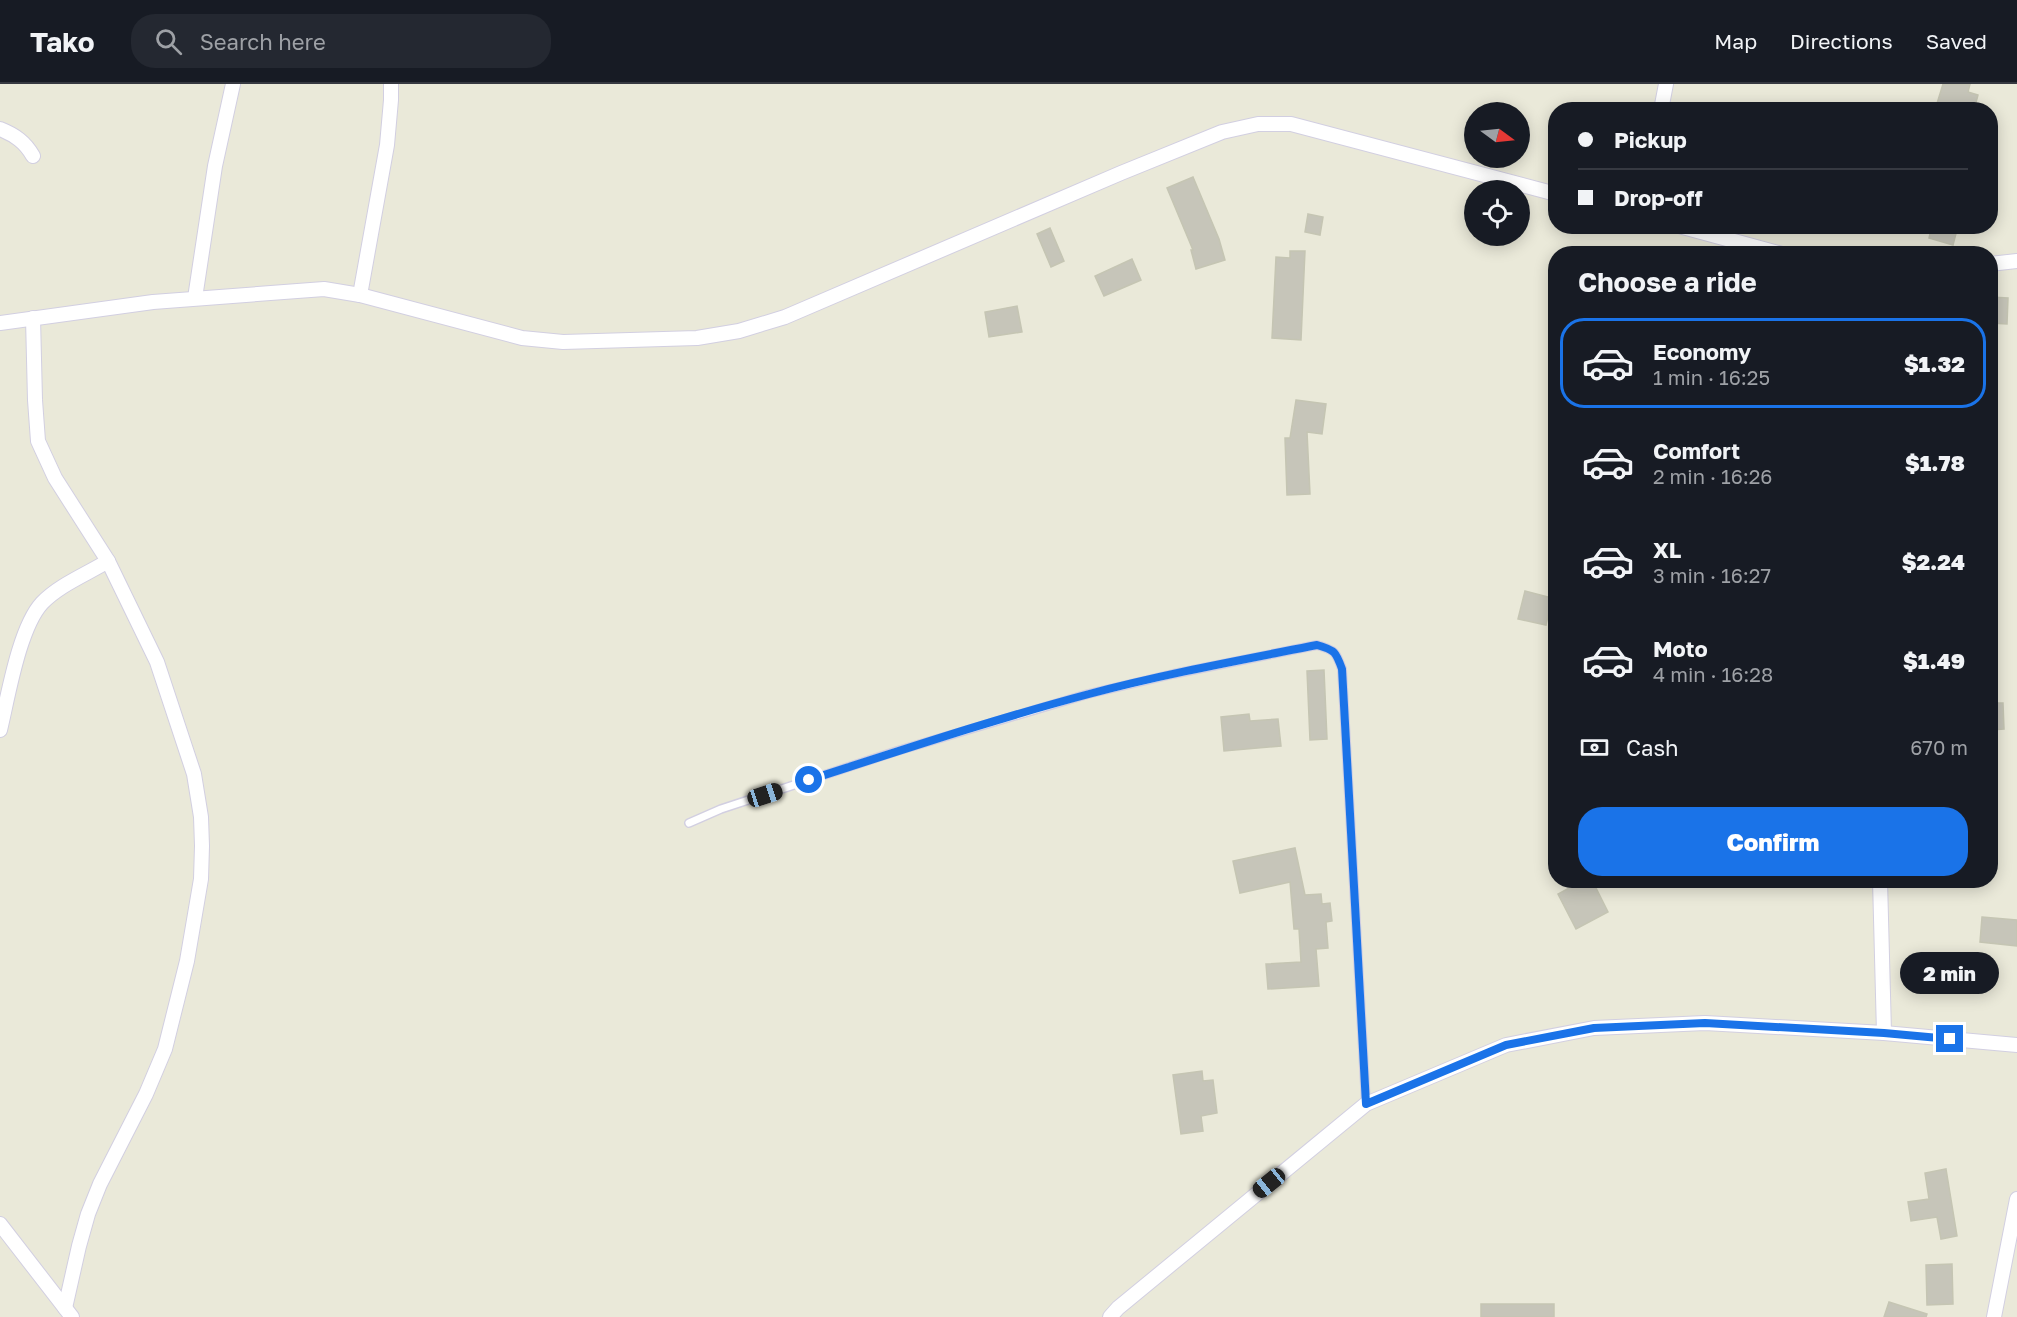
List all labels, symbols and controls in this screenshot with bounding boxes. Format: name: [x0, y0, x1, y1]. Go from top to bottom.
search box: [131, 14, 551, 68]
text: Tako: [30, 25, 95, 58]
icon: search: [152, 25, 185, 58]
text: Search here: [200, 28, 326, 55]
text: Map: [1714, 28, 1757, 54]
text: Directions: [1790, 28, 1893, 54]
text: Saved: [1926, 28, 1987, 54]
north arrow: [1464, 102, 1530, 168]
map controls: [1464, 102, 1530, 246]
text: Pickup: [1614, 126, 1687, 153]
button: locate: [1464, 180, 1530, 246]
text: Drop-off: [1614, 184, 1703, 211]
text: Choose a ride: [1578, 266, 1757, 298]
icon: car: [1581, 336, 1635, 390]
text: Economy: [1653, 338, 1751, 365]
text: $1.32: [1904, 350, 1965, 377]
text: 1 min · 16:25: [1653, 365, 1770, 389]
icon: car: [1581, 435, 1635, 489]
text: Comfort: [1653, 437, 1740, 464]
text: $1.78: [1905, 449, 1965, 476]
text: 2 min · 16:26: [1653, 464, 1772, 488]
icon: car: [1581, 534, 1635, 588]
text: XL: [1653, 536, 1681, 563]
text: $2.24: [1902, 548, 1965, 575]
text: 3 min · 16:27: [1653, 563, 1771, 587]
icon: car: [1581, 633, 1635, 687]
text: Moto: [1653, 635, 1708, 662]
text: $1.49: [1903, 647, 1965, 674]
text: 4 min · 16:28: [1653, 662, 1773, 686]
icon: cash: [1578, 731, 1611, 764]
text: Cash: [1626, 734, 1679, 761]
text: 670 m: [1910, 735, 1968, 759]
route start: [795, 766, 822, 793]
car: [745, 781, 785, 809]
button: Confirm: [1578, 807, 1968, 876]
callout: 2 min: [1900, 952, 2000, 994]
text: 2 min: [1923, 961, 1976, 985]
route end: [1936, 1025, 1963, 1052]
car: [1249, 1165, 1289, 1201]

